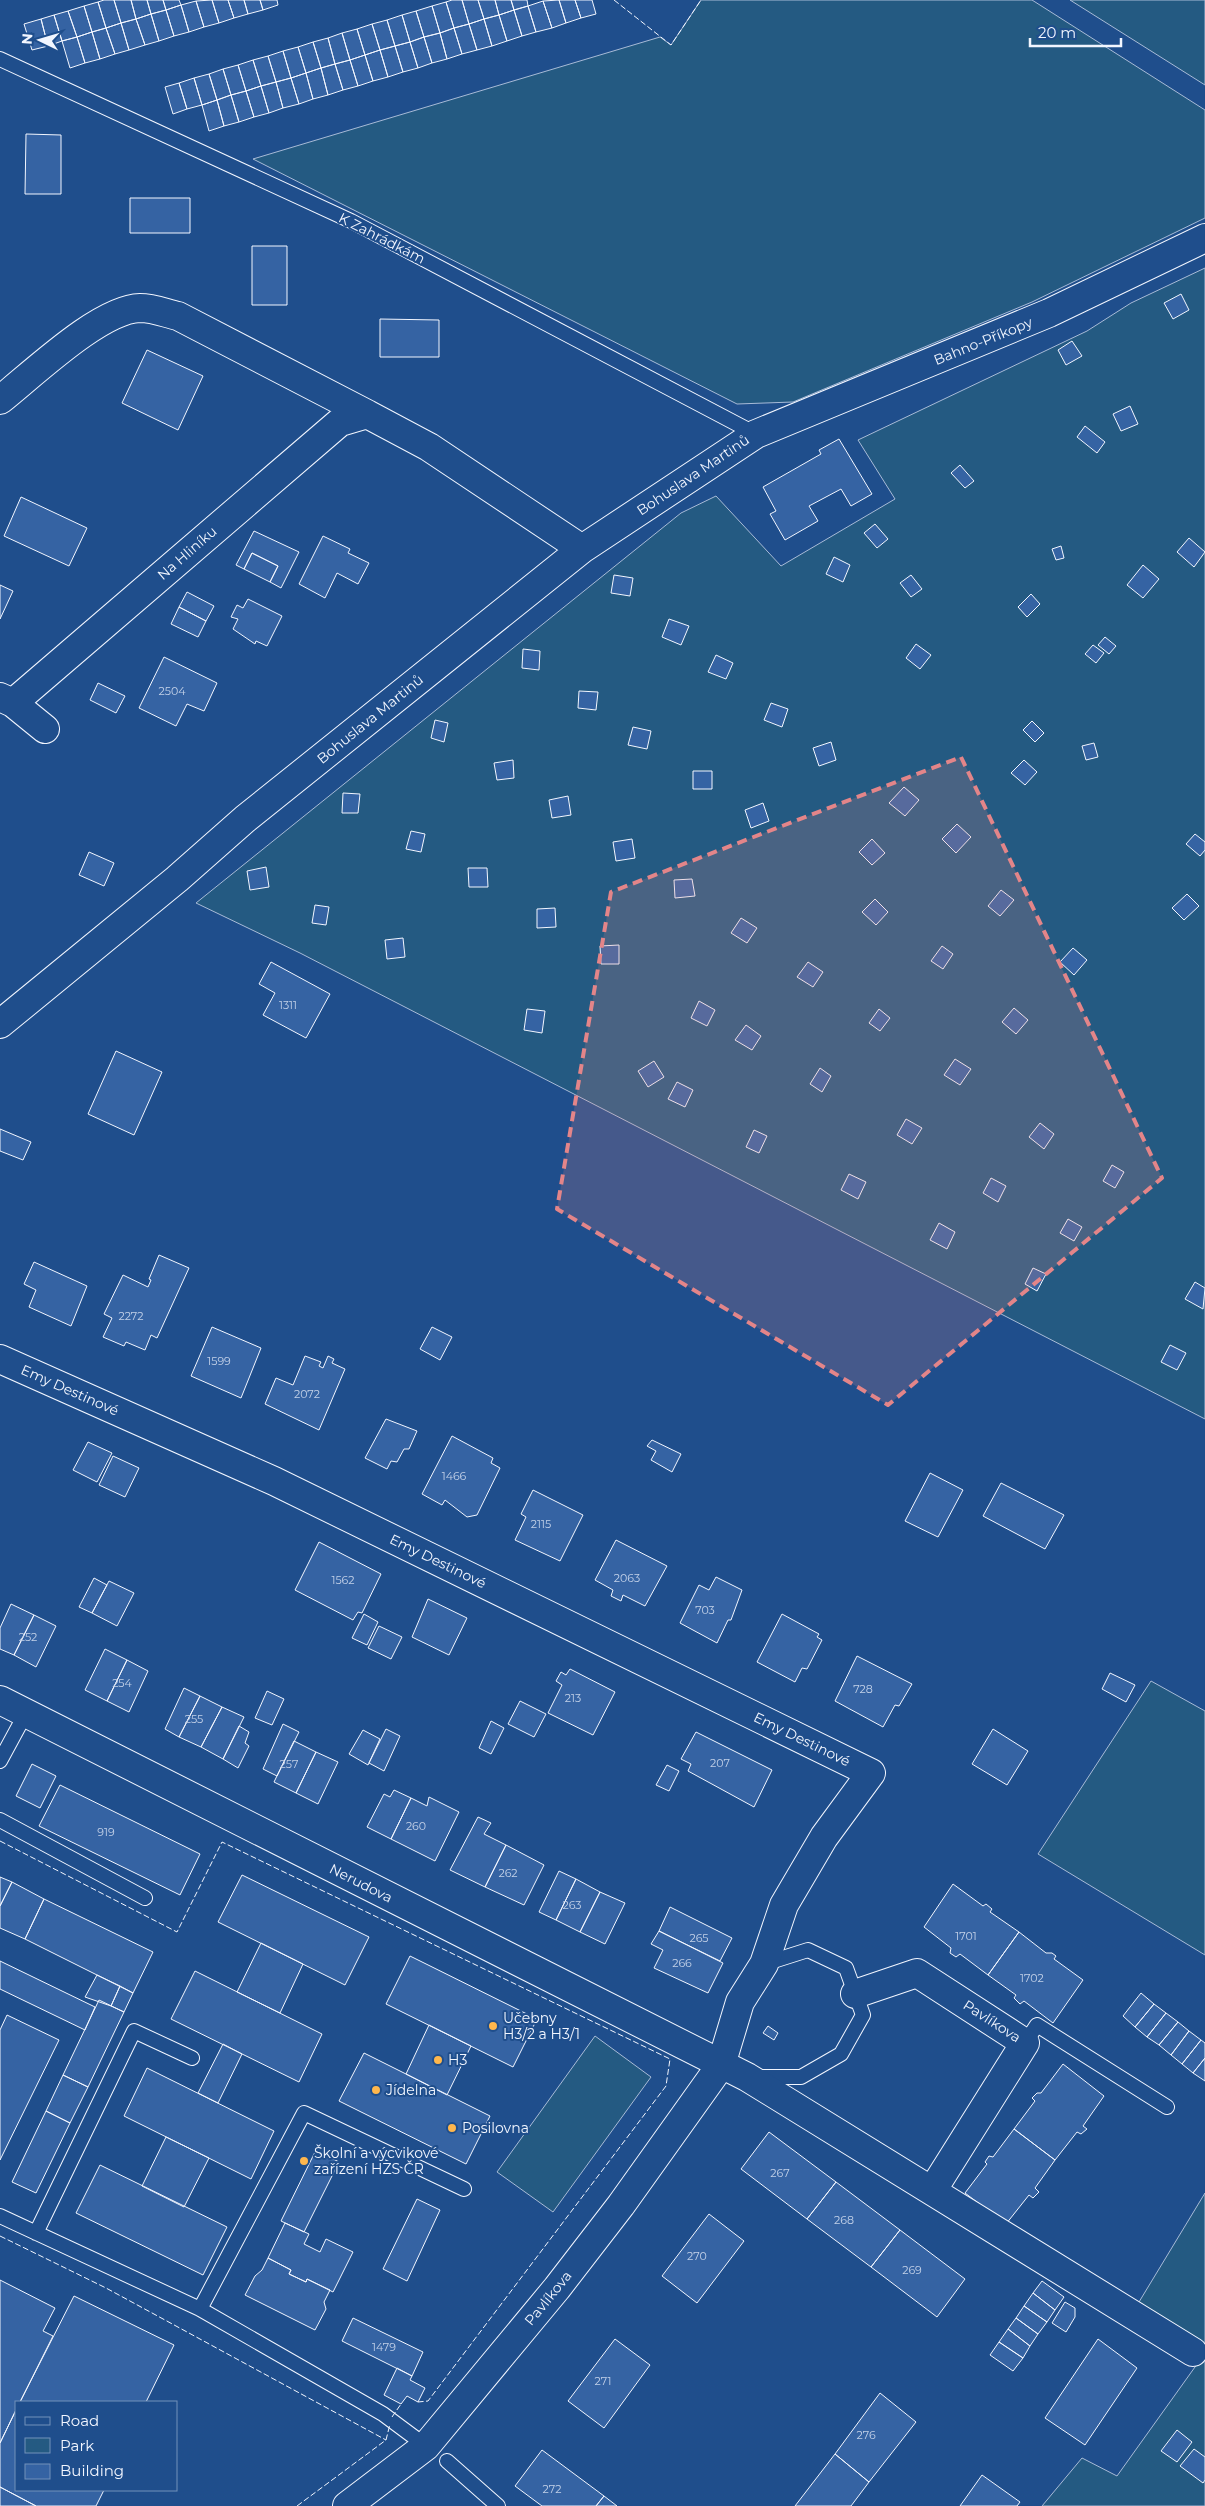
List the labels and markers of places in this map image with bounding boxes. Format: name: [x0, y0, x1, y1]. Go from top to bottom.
place label: Učebny H3/2 a H3/1: [503, 2009, 580, 2043]
marker: Učebny H3/2 a H3/1: [487, 2020, 499, 2032]
place label: H3: [448, 2051, 467, 2069]
marker: H3: [432, 2054, 444, 2066]
place label: Jídelna: [385, 2081, 436, 2099]
marker: Jídelna: [370, 2084, 382, 2096]
place label: Posilovna: [462, 2119, 529, 2137]
marker: Posilovna: [446, 2122, 458, 2134]
place label: Školní a výcvikové zařízení HZS ČR: [314, 2144, 439, 2178]
marker: Školní a výcvikové zařízení HZS ČR: [298, 2155, 310, 2167]

